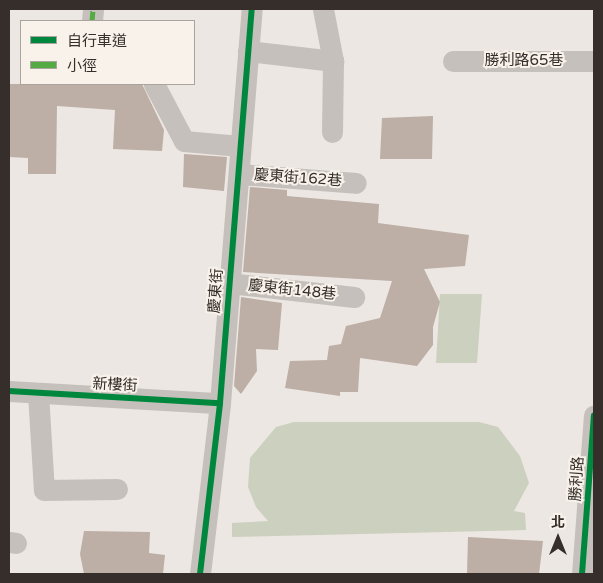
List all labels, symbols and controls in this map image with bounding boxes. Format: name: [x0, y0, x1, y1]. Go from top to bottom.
legend: [20, 20, 195, 85]
text: 自行車道: [67, 32, 127, 50]
street label: 勝利路65巷: [485, 52, 563, 70]
text: 小徑: [67, 57, 97, 75]
street label: 慶東街162巷: [253, 166, 343, 190]
street label: 慶東街: [205, 268, 227, 314]
street label: 慶東街148巷: [247, 276, 337, 304]
street label: 新樓街: [92, 375, 138, 395]
street label: 勝利路: [566, 456, 588, 502]
north arrow: [533, 513, 583, 563]
text: 北: [551, 514, 565, 531]

